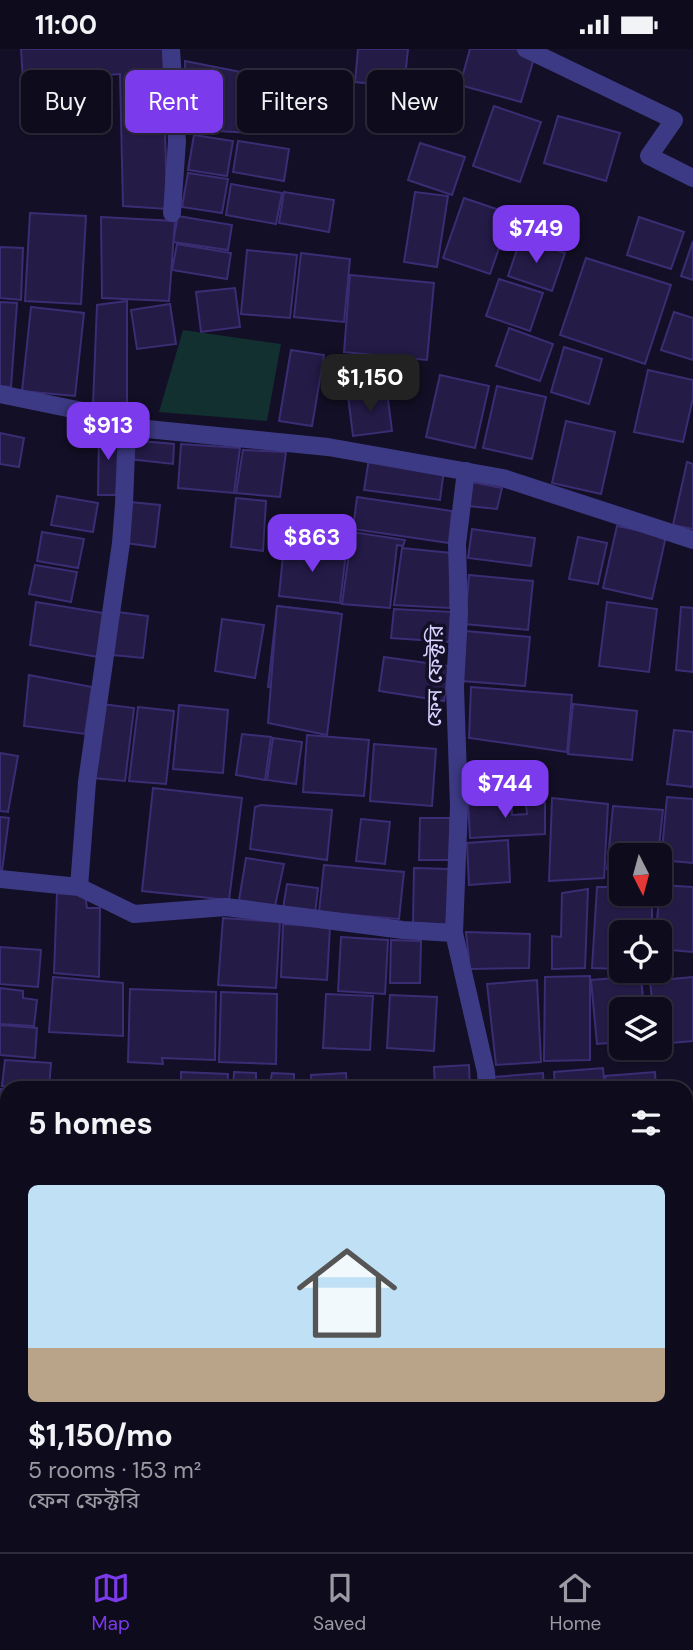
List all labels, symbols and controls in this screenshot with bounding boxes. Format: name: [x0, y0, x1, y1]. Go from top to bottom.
text: 11:00: [35, 8, 97, 42]
chip: Buy: [21, 70, 111, 133]
chip: Rent: [125, 70, 223, 133]
chip: Filters: [237, 70, 353, 133]
chip: New: [367, 70, 463, 133]
pin: $749: [495, 205, 577, 265]
text: $749: [509, 213, 563, 243]
pin: $1,150: [313, 355, 427, 414]
text: $1,150: [337, 362, 403, 392]
pin: $913: [67, 403, 149, 462]
text: $913: [83, 410, 133, 440]
pin: $863: [271, 515, 353, 574]
text: $863: [284, 522, 340, 552]
street label: ফেন ফেক্টরি: [420, 624, 450, 727]
pin: $744: [464, 761, 546, 820]
text: $744: [478, 768, 532, 798]
north arrow: [609, 843, 672, 907]
map controls: [609, 843, 672, 1060]
button: locate: [609, 920, 672, 983]
button: layers: [609, 997, 672, 1060]
text: 5 homes: [28, 1104, 153, 1143]
icon: filters: [627, 1104, 665, 1142]
icon: home: [284, 1230, 410, 1356]
text: $1,150/mo: [28, 1416, 173, 1455]
text: 5 rooms · 153 m²: [28, 1455, 201, 1485]
text: ফেন ফেক্টরি: [28, 1485, 139, 1515]
tab: Map: [92, 1569, 130, 1636]
tab: Saved: [313, 1569, 366, 1636]
tab: Home: [549, 1569, 601, 1636]

